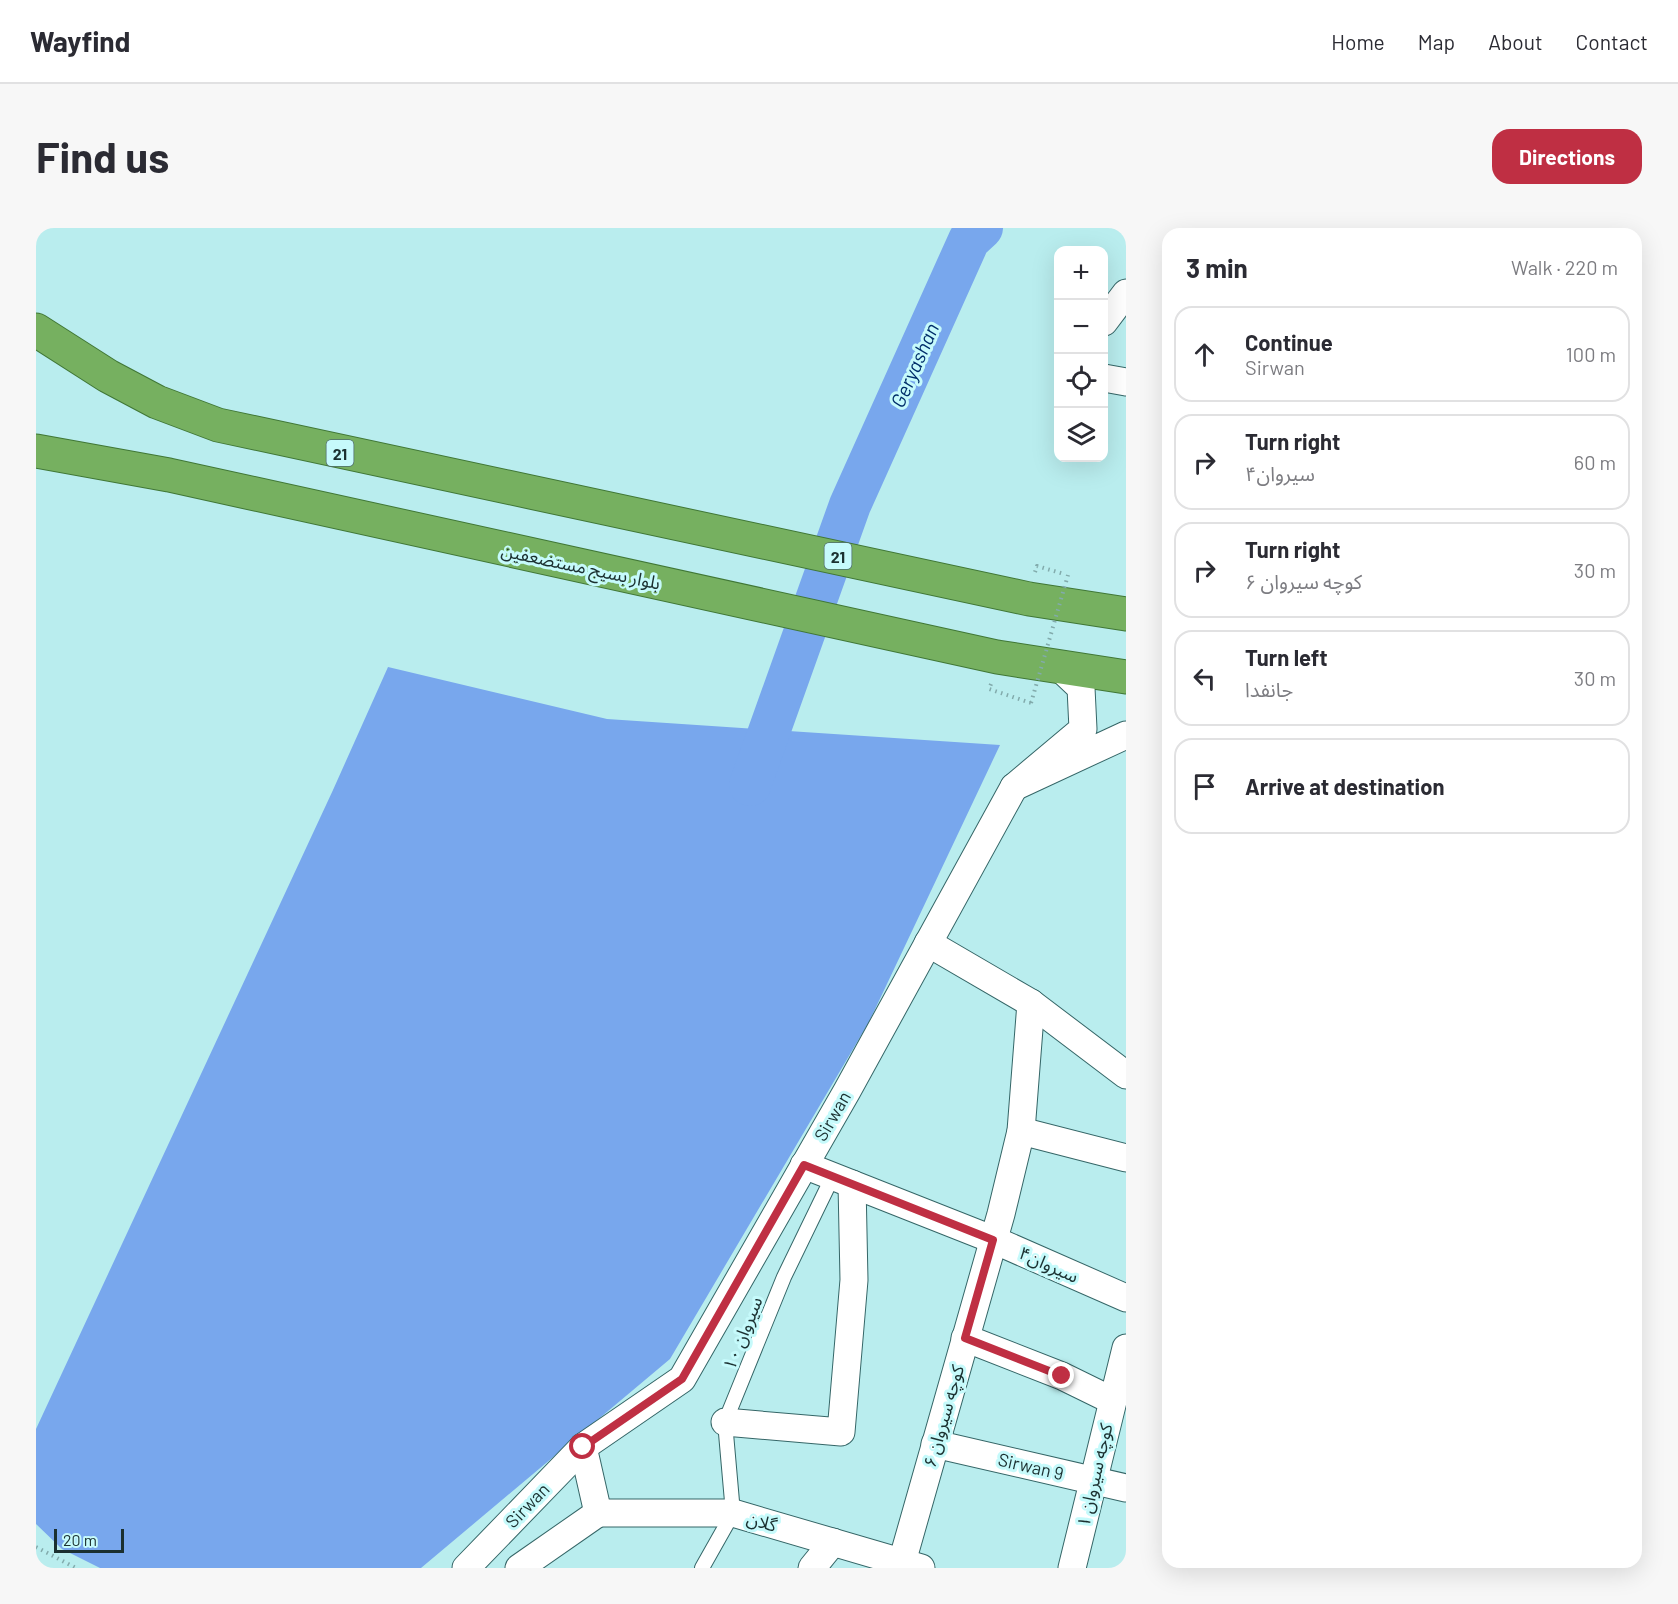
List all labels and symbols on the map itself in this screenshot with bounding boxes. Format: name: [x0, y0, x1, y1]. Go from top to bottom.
water label: Geryashan: [885, 319, 943, 411]
road number: 21: [326, 440, 354, 466]
street label: بلوار بسیج مستضعفین: [499, 538, 663, 597]
road number: 21: [824, 543, 852, 569]
street label: Sirwan: [809, 1087, 855, 1145]
street label: سیروان۴: [1015, 1241, 1082, 1288]
street label: سیروان ۱۰: [717, 1293, 768, 1373]
street label: کوچه سیروان ۶: [918, 1362, 969, 1470]
route end: [1048, 1362, 1074, 1388]
street label: کوچه سیروان ۱: [1071, 1421, 1118, 1529]
route start: [569, 1433, 595, 1459]
street label: Sirwan 9: [996, 1448, 1066, 1484]
street label: Sirwan: [500, 1478, 554, 1532]
street label: گلان: [744, 1506, 780, 1537]
scale bar: [54, 1526, 124, 1554]

